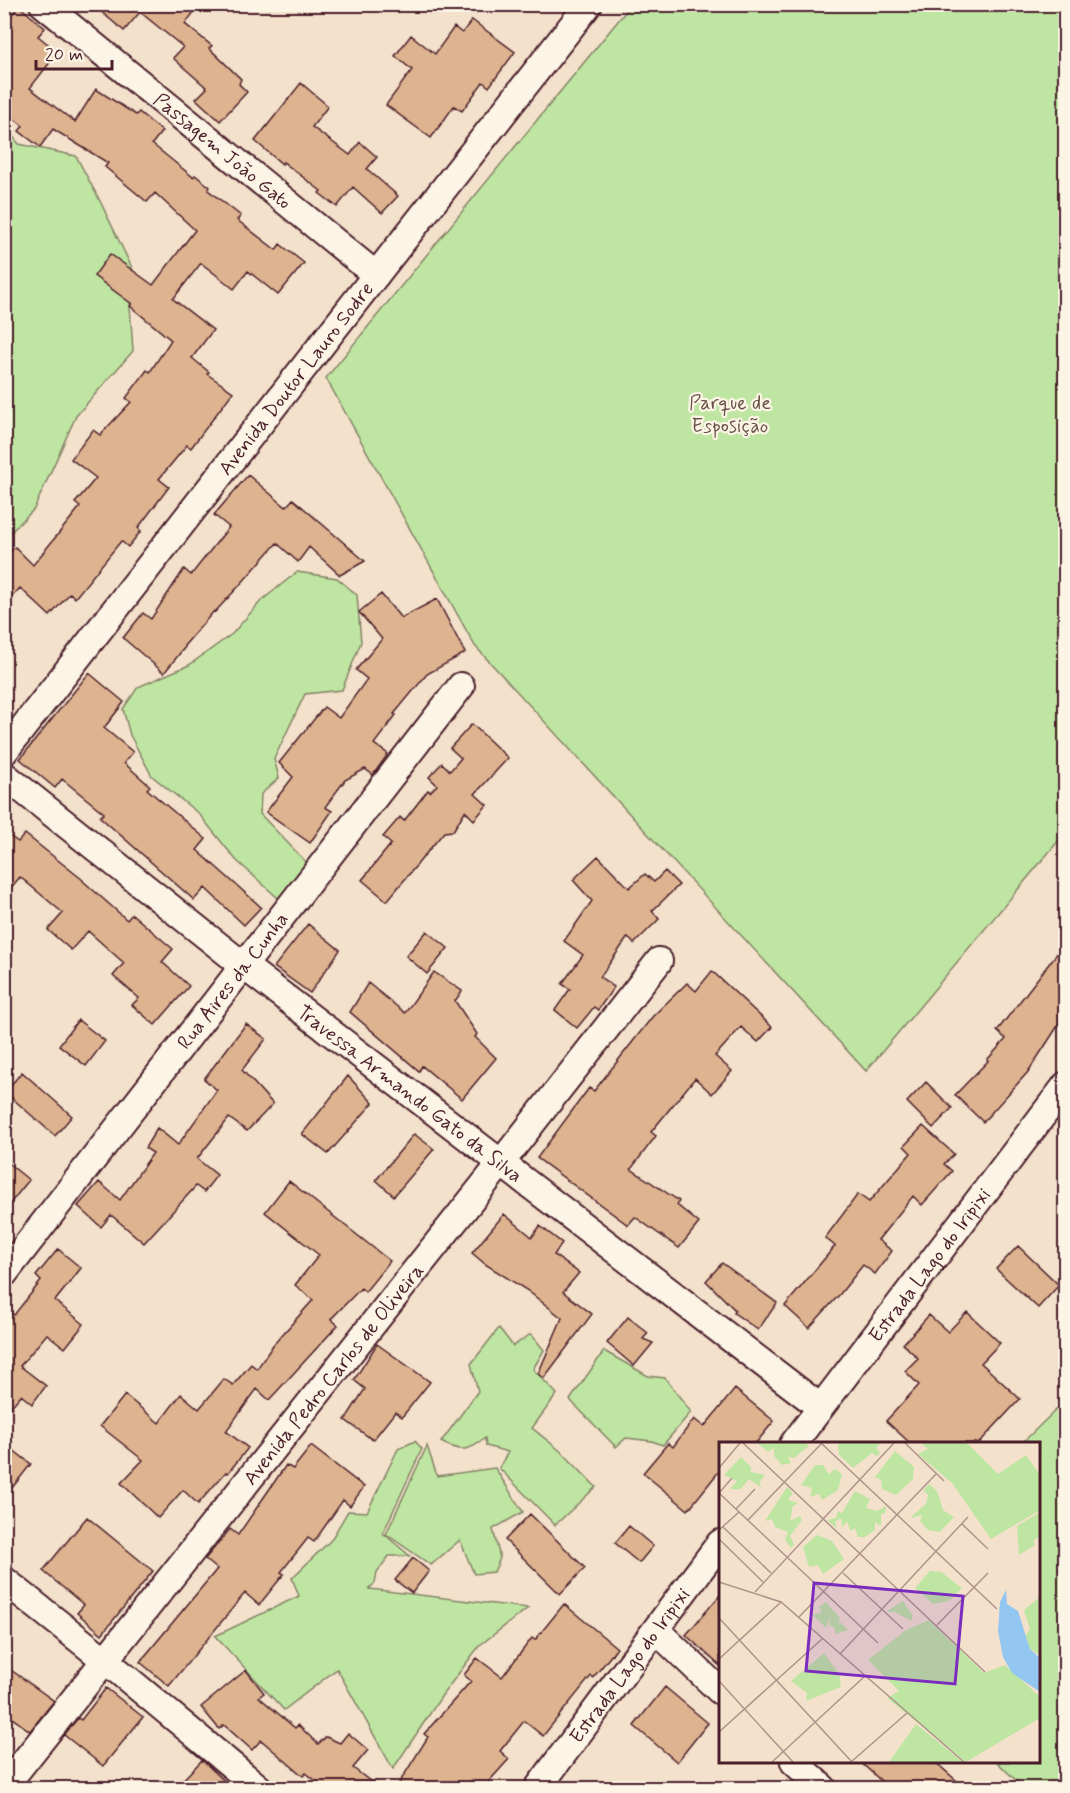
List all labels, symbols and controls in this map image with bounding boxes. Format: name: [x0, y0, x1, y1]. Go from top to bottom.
scale bar: [36, 33, 112, 71]
text: 20 m: [45, 43, 83, 67]
street label: Passagem João Gato: [147, 87, 297, 216]
street label: Avenida Doutor Lauro Sodre: [213, 277, 381, 481]
park label: Parque de Esposição: [689, 390, 771, 440]
street label: Rua Aires da Cunha: [172, 907, 295, 1055]
street label: Travessa Armando Gato da Silva: [291, 999, 528, 1189]
street label: Estrada Lago do Iripixi: [863, 1183, 998, 1348]
street label: Avenida Pedro Carlos de Oliveira: [238, 1259, 431, 1491]
inset map: [719, 1442, 1040, 1763]
street label: Estrada Lago do Iripixi: [564, 1583, 697, 1749]

